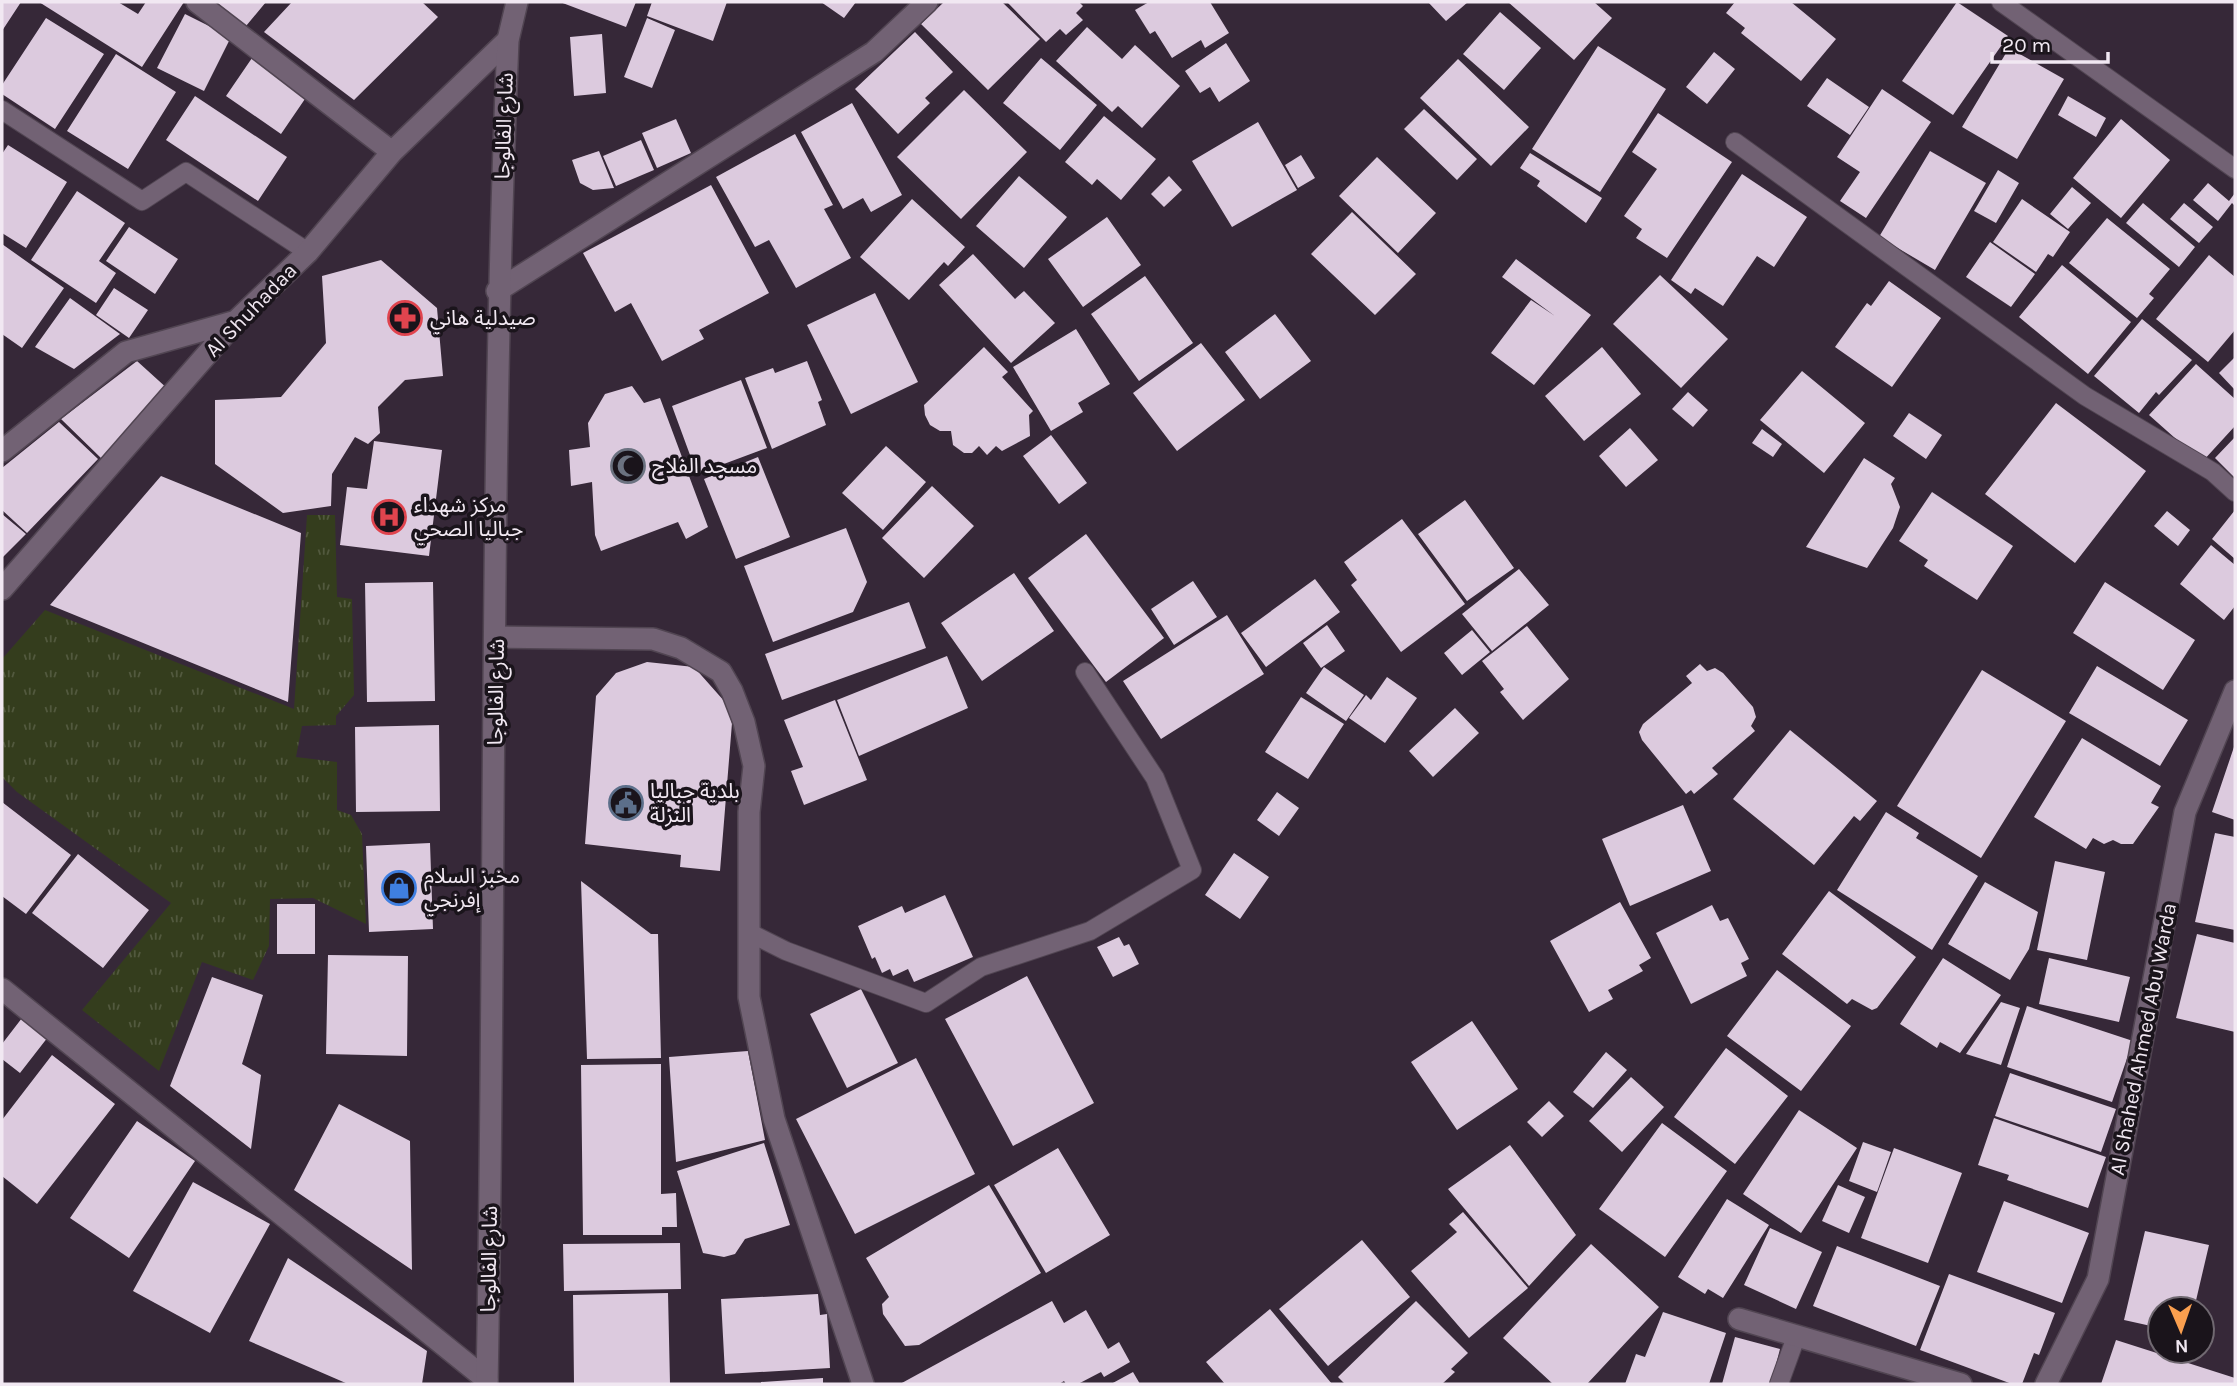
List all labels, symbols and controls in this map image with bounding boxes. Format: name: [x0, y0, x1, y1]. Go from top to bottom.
scale bar: [1992, 21, 2108, 65]
text: 20 m: [2002, 33, 2051, 57]
street label: شارع الفالوجا: [490, 72, 521, 180]
street label: Al Shuhadaa: [200, 258, 302, 362]
pharmacy icon: صيدلية هاني: [386, 299, 424, 337]
place label: صيدلية هاني: [430, 306, 536, 334]
mosque icon: مسجد الفلاح: [609, 447, 647, 485]
place label: مسجد الفلاح: [652, 454, 757, 481]
place label: مركز شهداء جباليا الصحي: [414, 493, 523, 545]
hospital icon: مركز شهداء جباليا الصحي: [370, 498, 408, 536]
street label: شارع الفالوجا: [483, 638, 512, 746]
place label: بلدية جباليا النزلة: [650, 779, 740, 827]
public building icon: بلدية جباليا النزلة: [607, 784, 645, 822]
place label: مخبز السلام إفرنجي: [424, 864, 520, 916]
shop icon: مخبز السلام إفرنجي: [380, 869, 418, 907]
street label: Al Shahed Ahmed Abu Warda: [2105, 901, 2181, 1177]
street label: شارع الفالوجا: [476, 1205, 505, 1313]
north arrow: [2146, 1295, 2216, 1365]
text: N: [2174, 1335, 2189, 1357]

